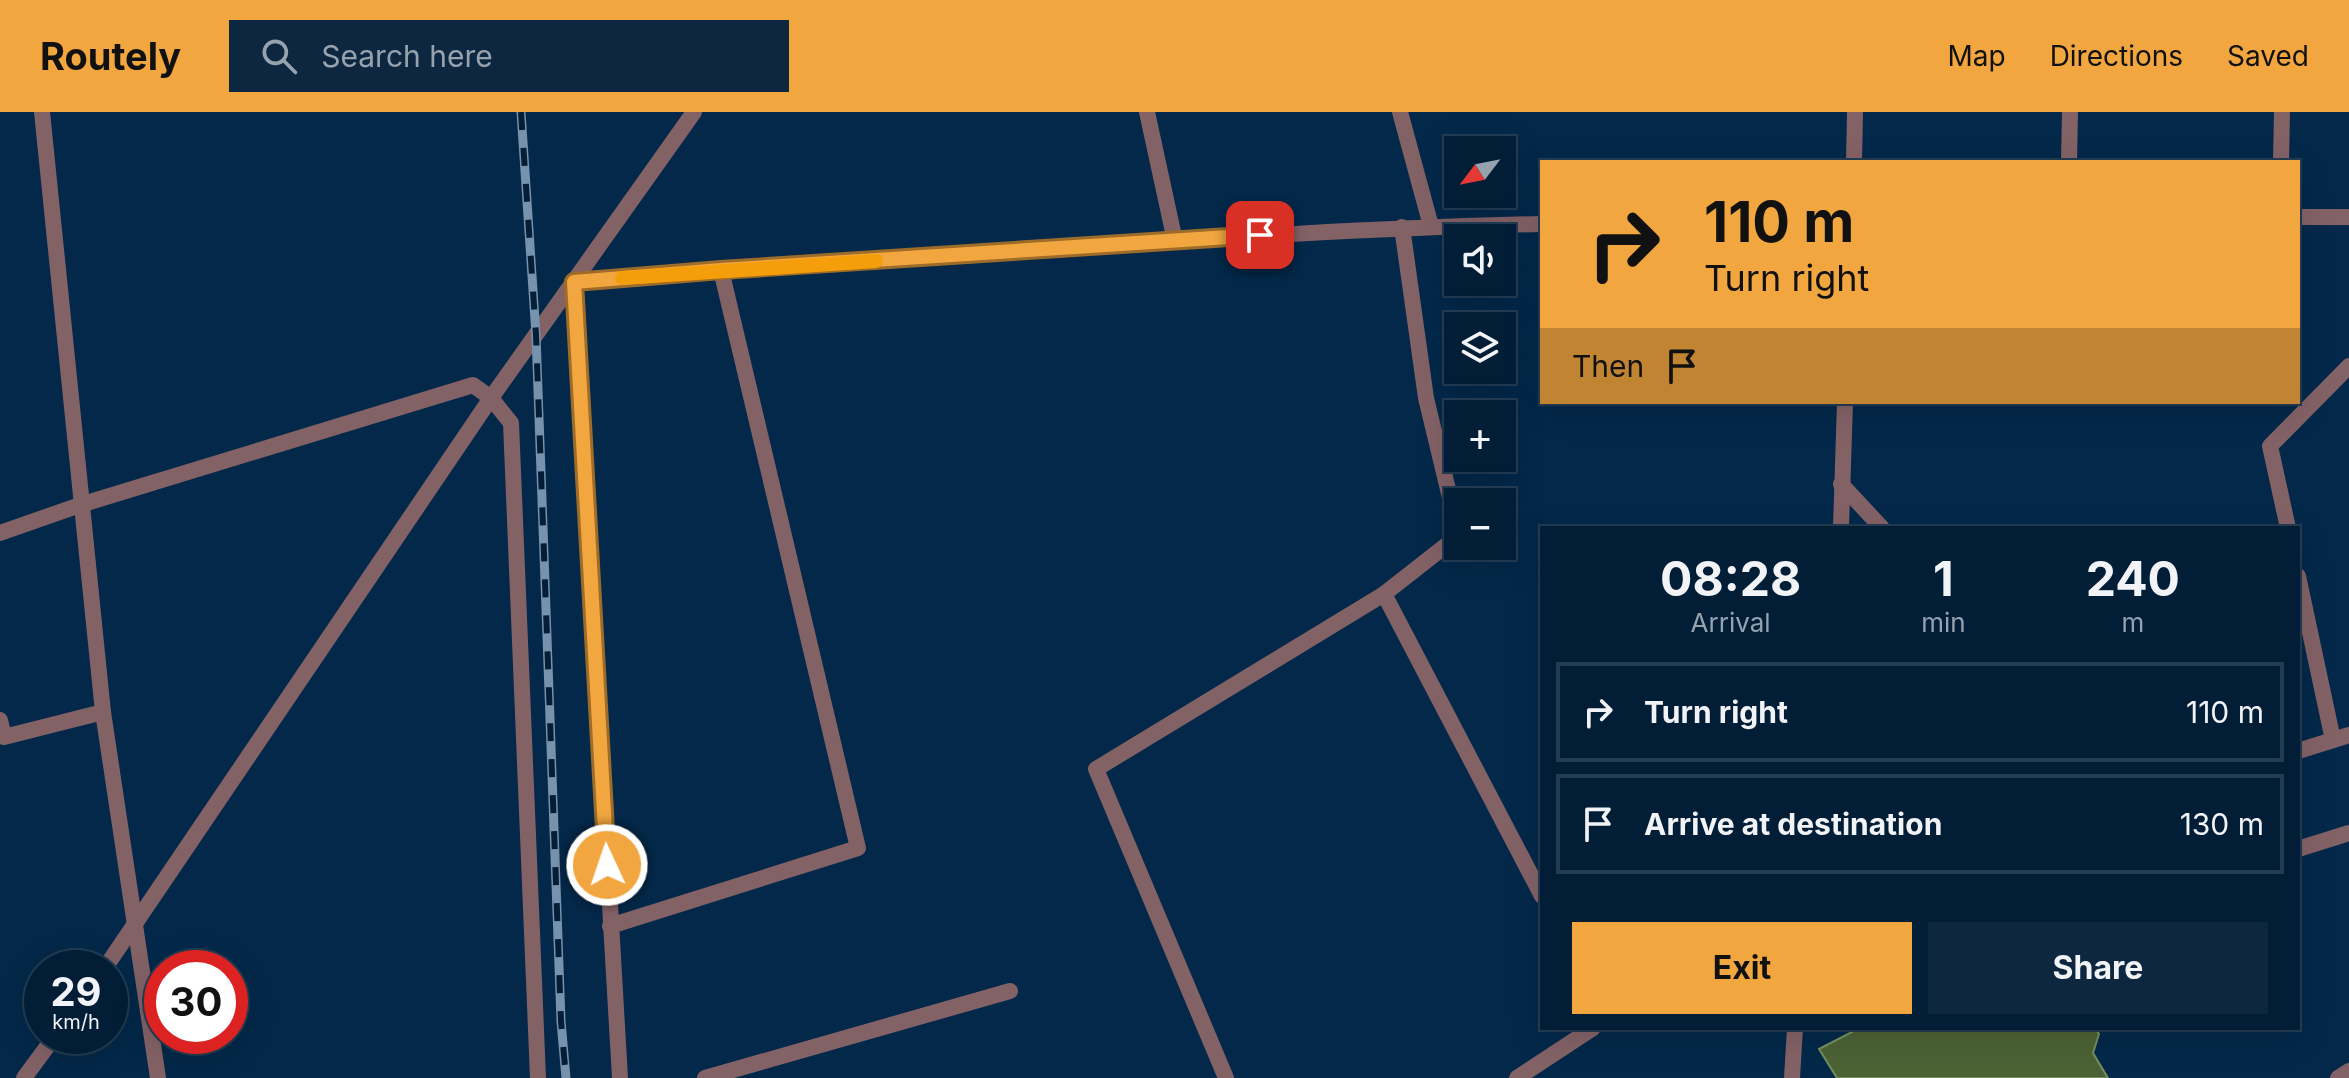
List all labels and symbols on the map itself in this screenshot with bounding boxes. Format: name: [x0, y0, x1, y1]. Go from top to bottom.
north arrow: [1444, 136, 1516, 208]
pin: [1226, 201, 1294, 269]
position arrow: [565, 823, 649, 907]
speed limit sign: 30: [144, 950, 248, 1054]

